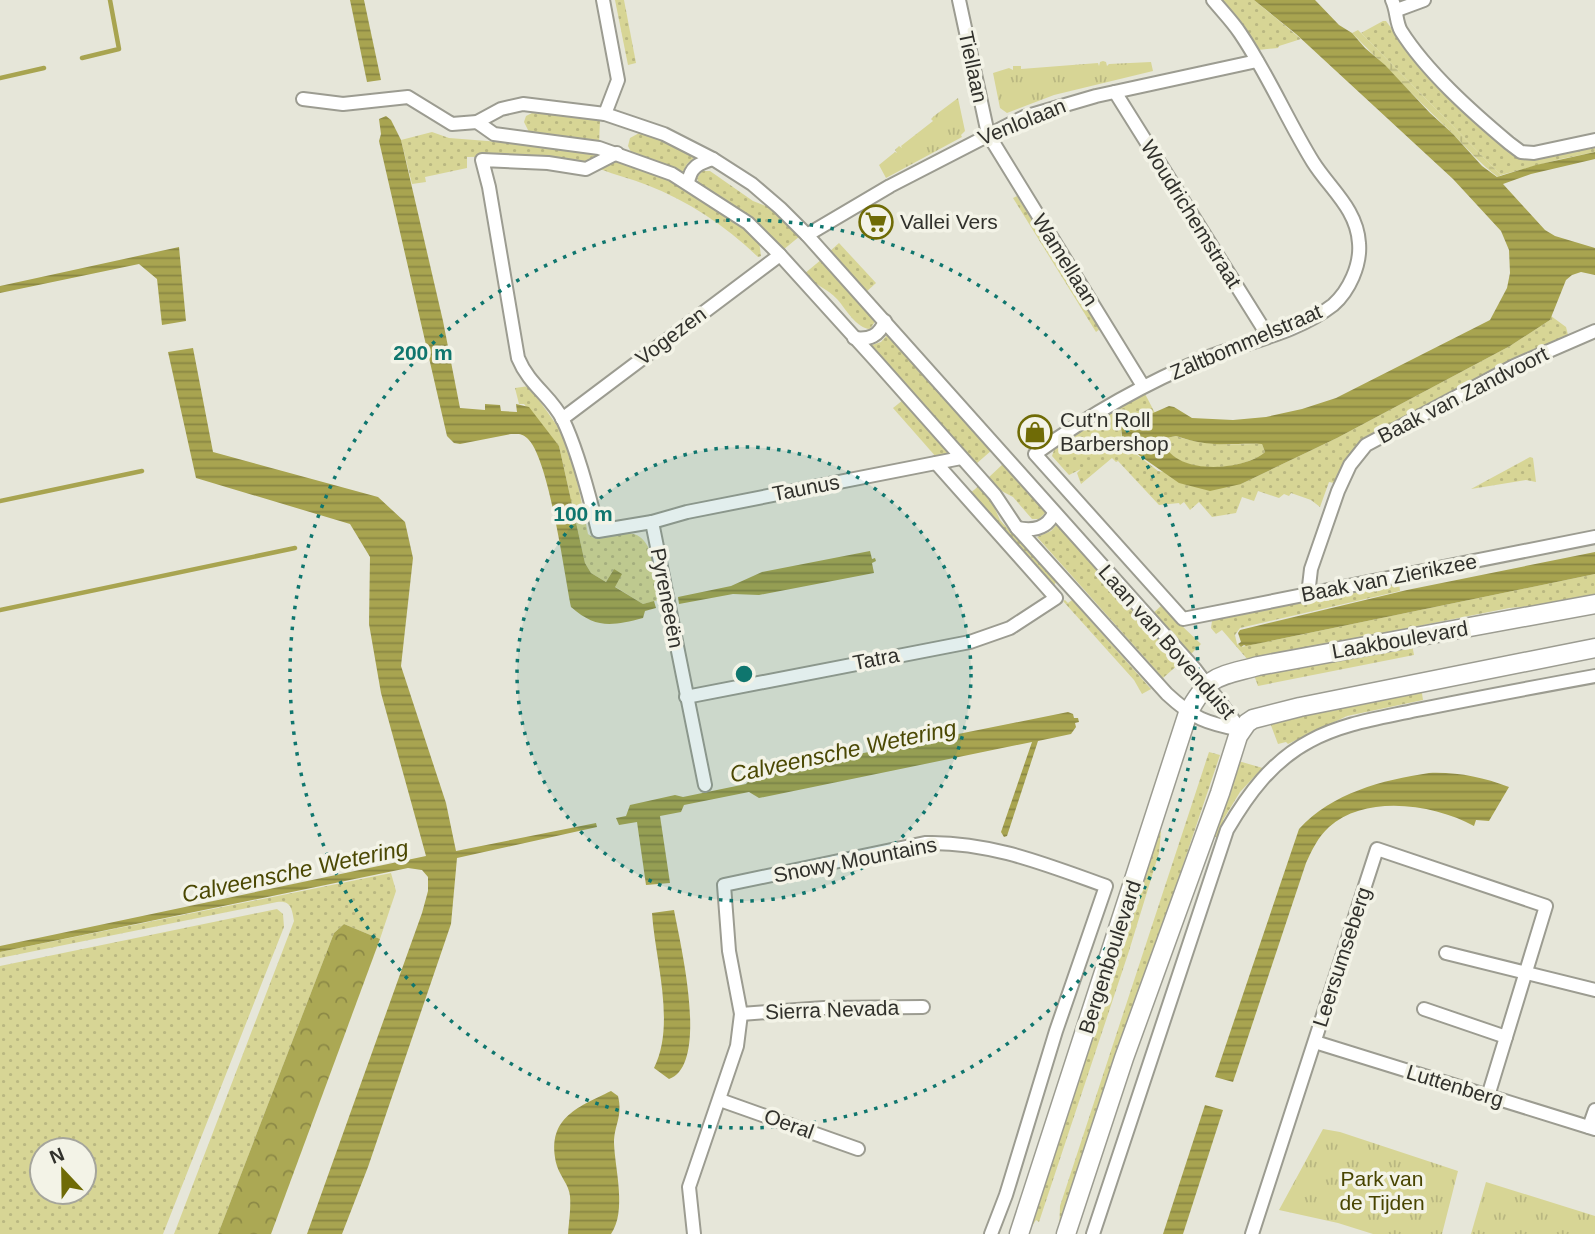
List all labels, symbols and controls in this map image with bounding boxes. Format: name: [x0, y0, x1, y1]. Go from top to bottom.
street label: Tiellaan: [955, 29, 992, 105]
street label: Venlolaan: [975, 94, 1069, 149]
street label: Woudrichemstraat: [1137, 136, 1246, 292]
supermarket icon: Vallei Vers: [857, 203, 895, 241]
street label: Wamellaan: [1028, 209, 1103, 310]
place label: Vallei Vers: [900, 210, 998, 233]
street label: Zaltbommelstraat: [1167, 299, 1325, 384]
street label: Vogezen: [631, 302, 710, 369]
text: 200 m: [393, 341, 453, 364]
street label: Baak van Zandvoort: [1374, 342, 1552, 447]
place label: Cut'n Roll Barbershop: [1060, 408, 1169, 455]
shop icon: Cut'n Roll Barbershop: [1016, 413, 1054, 451]
street label: Taunus: [770, 470, 841, 505]
text: 100 m: [553, 502, 613, 525]
street label: Pyreneeën: [647, 546, 688, 650]
street label: Baak van Zierikzee: [1299, 549, 1479, 606]
street label: Laan van Bovenduist: [1094, 560, 1241, 723]
street label: Laakboulevard: [1330, 616, 1470, 663]
street label: Tatra: [851, 643, 901, 674]
centre of rings: [732, 662, 756, 686]
water label: Calveensche Wetering: [727, 714, 959, 788]
street label: Snowy Mountains: [771, 832, 938, 887]
water label: Calveensche Wetering: [179, 834, 411, 908]
street label: Bergenboulevard: [1074, 877, 1145, 1036]
street label: Leersumseberg: [1308, 884, 1375, 1030]
street label: Sierra Nevada: [765, 996, 900, 1023]
street label: Luttenberg: [1404, 1060, 1507, 1111]
street label: Oeral: [761, 1104, 817, 1143]
north arrow: [28, 1136, 98, 1206]
text: N: [47, 1143, 67, 1168]
park label: Park van de Tijden: [1339, 1167, 1425, 1214]

